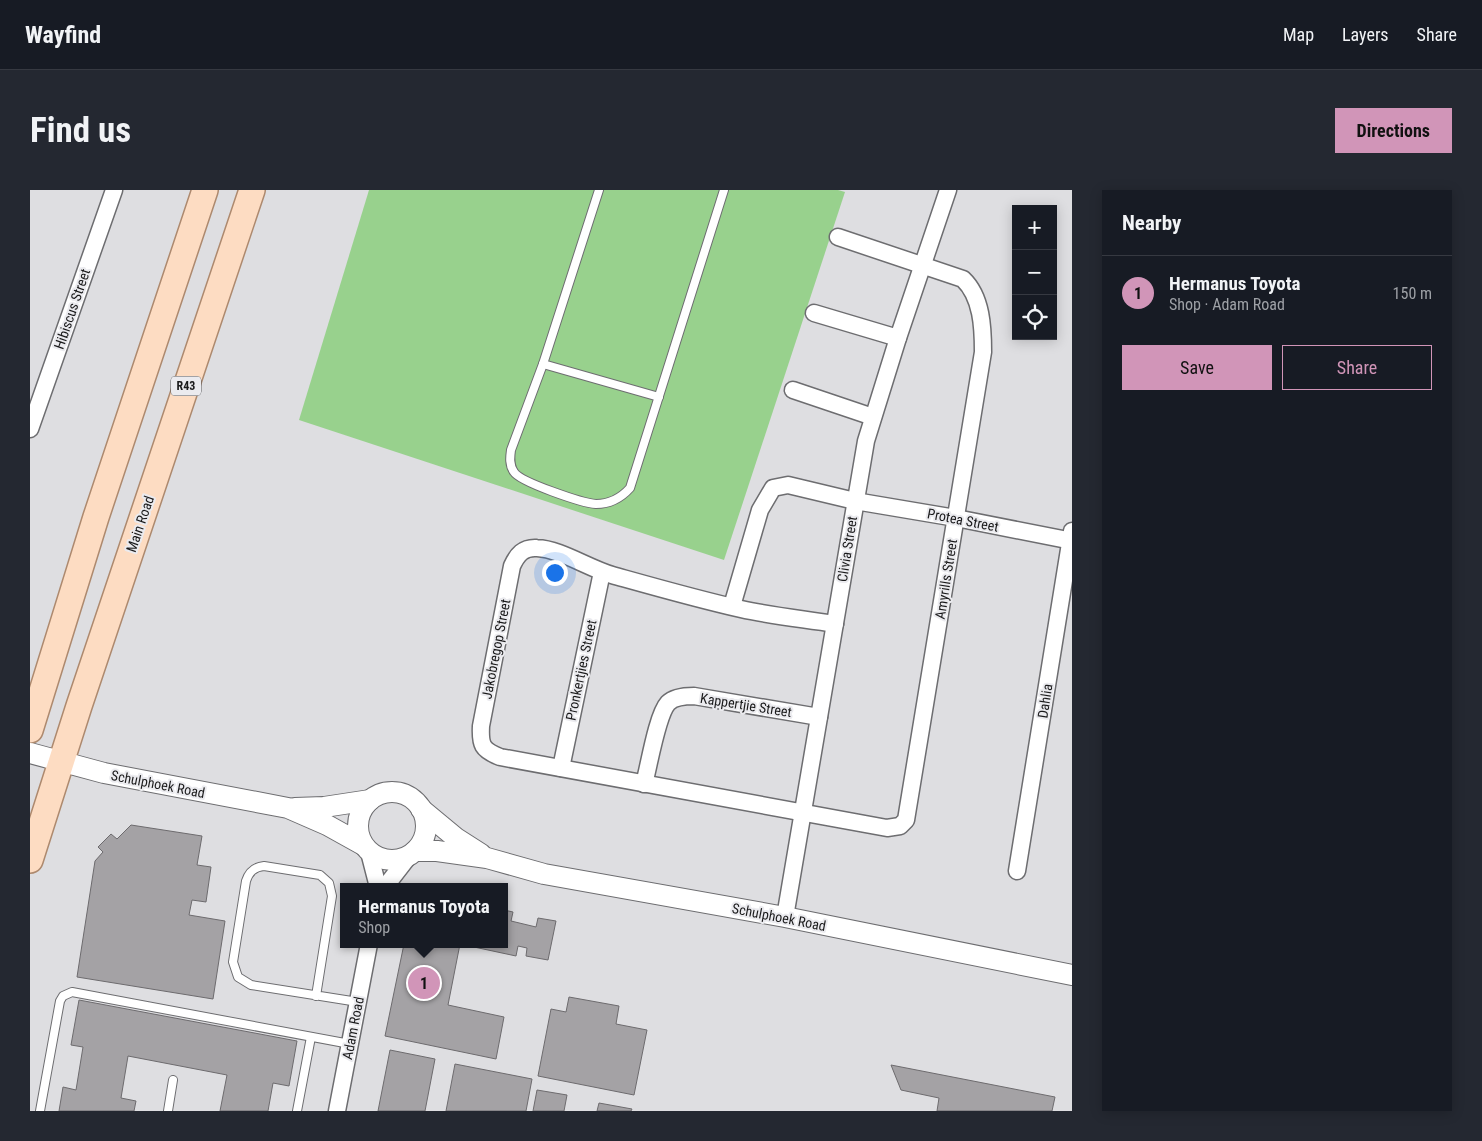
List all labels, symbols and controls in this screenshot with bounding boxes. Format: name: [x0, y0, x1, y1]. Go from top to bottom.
text: Wayfind: [25, 21, 101, 49]
text: Map: [1283, 24, 1314, 45]
text: Layers: [1342, 24, 1389, 45]
text: Share: [1417, 24, 1457, 45]
button: Directions: [1335, 108, 1452, 153]
text: Find us: [30, 110, 131, 151]
map controls: [1012, 205, 1057, 340]
button: +: [1012, 205, 1057, 250]
text: Nearby: [1122, 211, 1181, 235]
button: −: [1012, 250, 1057, 295]
street label: Hibiscus Street: [51, 267, 93, 351]
text: Hermanus Toyota: [1169, 272, 1301, 295]
text: 1: [1134, 284, 1142, 303]
text: 150 m: [1393, 284, 1432, 303]
button: locate: [1012, 295, 1057, 340]
text: Shop · Adam Road: [1169, 295, 1285, 314]
button: Save: [1122, 345, 1272, 390]
button: Share: [1282, 345, 1432, 390]
road number: R43: [171, 377, 201, 396]
street label: Main Road: [123, 494, 157, 554]
street label: Protea Street: [926, 505, 1000, 535]
street label: Clivia Street: [834, 515, 860, 583]
street label: Amyrills Street: [932, 538, 960, 620]
your location: [542, 560, 568, 586]
street label: Jakobregop Street: [478, 598, 514, 700]
street label: Pronkertjies Street: [563, 618, 599, 722]
street label: Dahlia: [1034, 683, 1056, 719]
street label: Kappertjie Street: [699, 690, 793, 720]
street label: Schulphoek Road: [110, 767, 206, 801]
popup: [340, 883, 508, 948]
text: Hermanus Toyota: [358, 895, 490, 918]
street label: Schulphoek Road: [731, 900, 827, 934]
text: Shop: [358, 918, 390, 937]
pin: 1: [408, 964, 440, 1002]
street label: Adam Road: [339, 995, 367, 1061]

